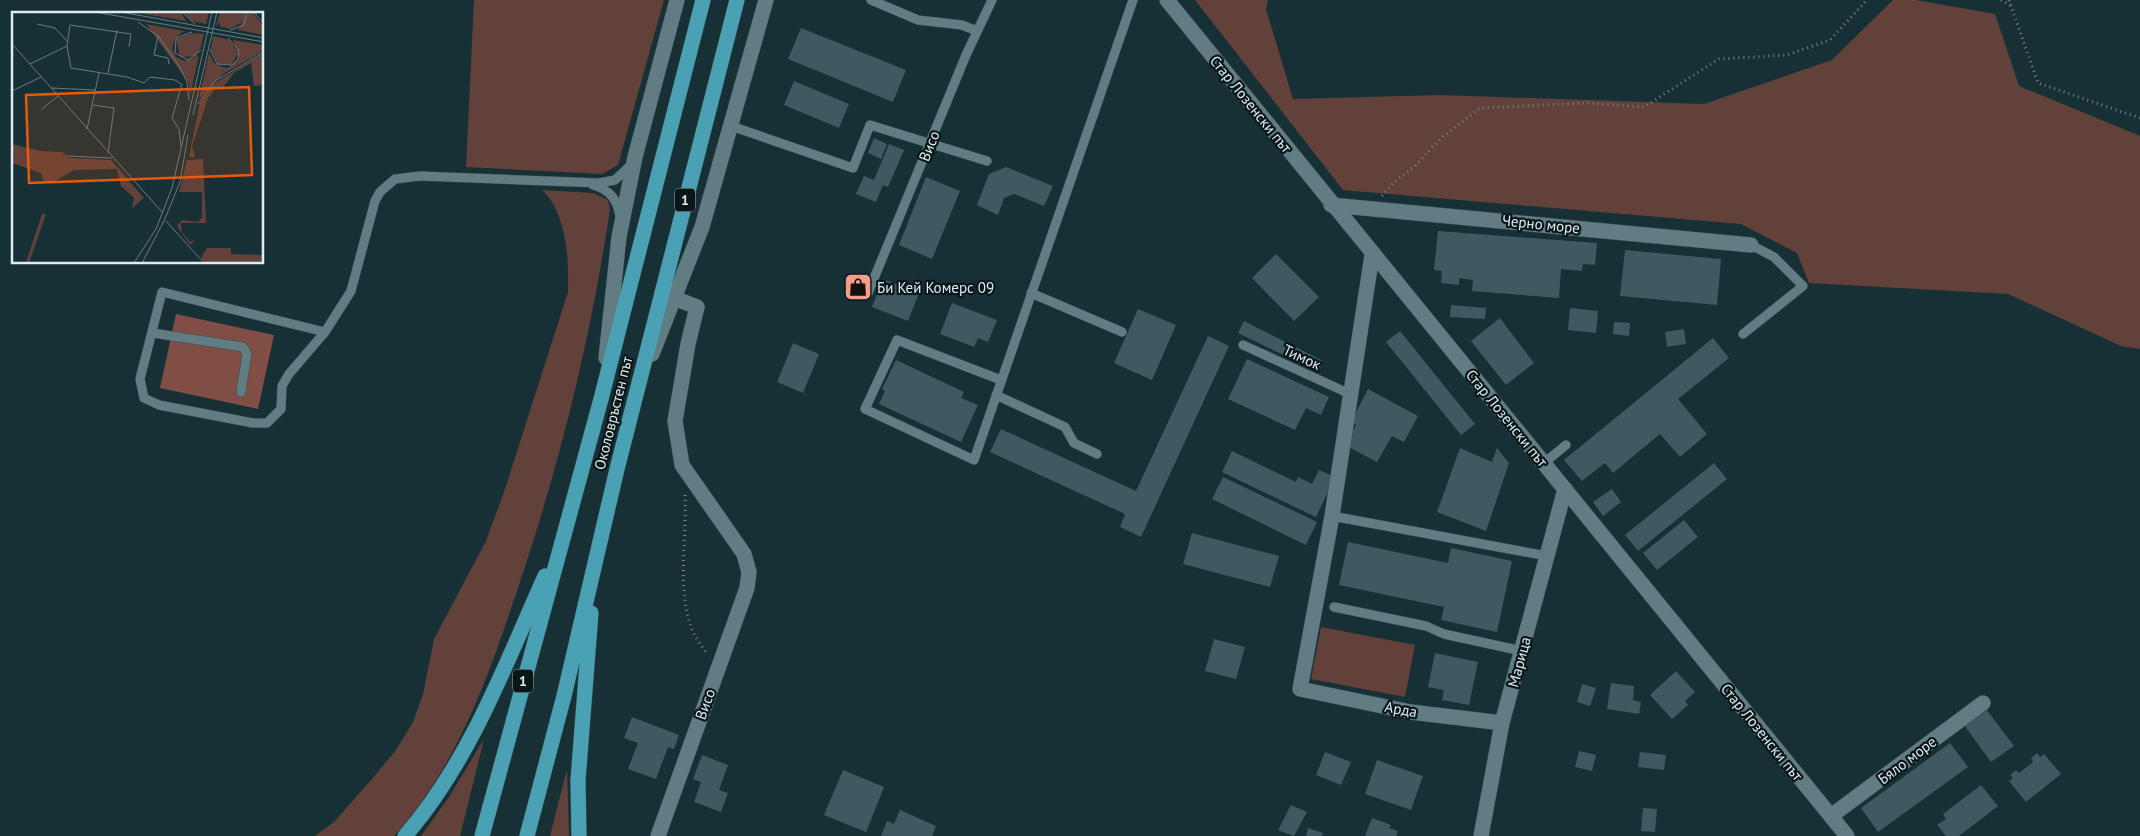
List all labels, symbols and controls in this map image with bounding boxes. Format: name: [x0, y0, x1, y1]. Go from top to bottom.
inset map: [12, 12, 264, 264]
street label: Стар Лозенски път: [1206, 51, 1296, 157]
street label: Висо: [914, 128, 944, 164]
road number: 1: [675, 188, 695, 212]
street label: Черно море: [1501, 210, 1581, 238]
shop icon: Би Кей Комерс 09: [843, 272, 873, 302]
place label: Би Кей Комерс 09: [877, 278, 994, 297]
street label: Тимок: [1280, 340, 1325, 374]
street label: Околовръстен път: [590, 354, 636, 472]
street label: Стар Лозенски път: [1462, 365, 1552, 471]
street label: Марица: [1503, 635, 1535, 689]
road number: 1: [513, 669, 533, 692]
street label: Стар Лозенски път: [1717, 679, 1807, 785]
street label: Висо: [691, 686, 719, 722]
street label: Арда: [1383, 697, 1419, 721]
street label: Бяло море: [1874, 732, 1940, 788]

